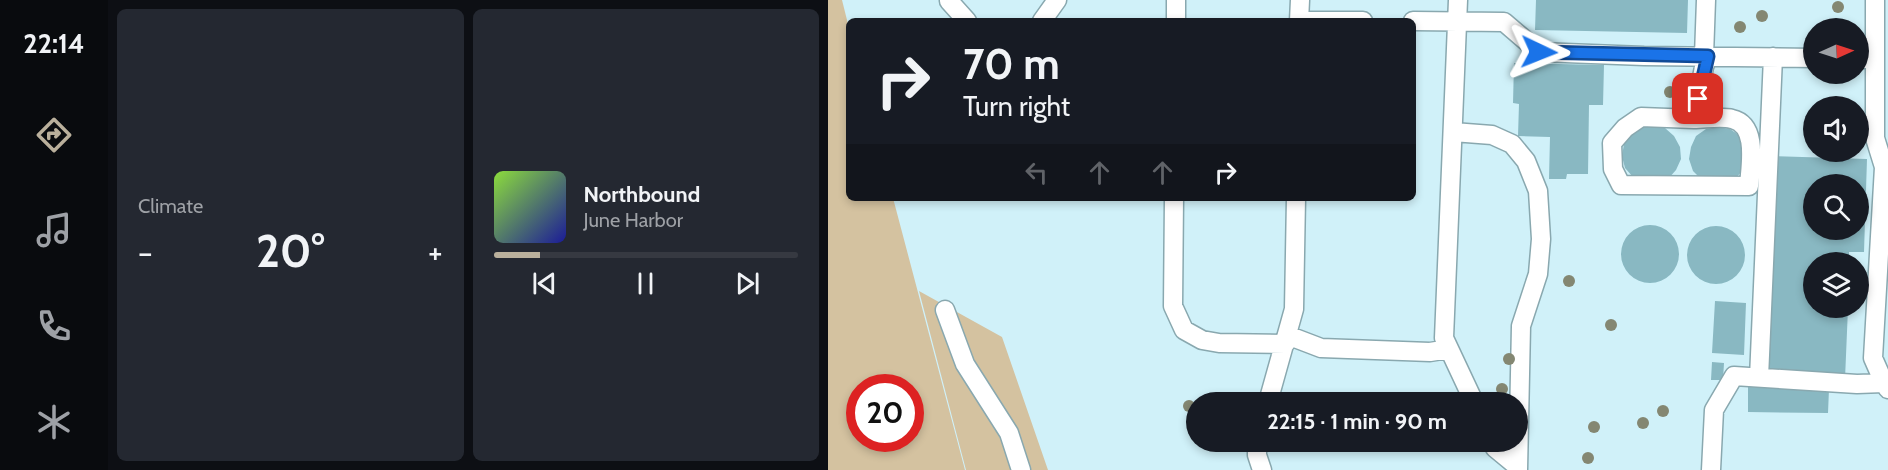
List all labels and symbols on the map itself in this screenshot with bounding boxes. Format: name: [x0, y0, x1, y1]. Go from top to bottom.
north arrow: [1803, 18, 1869, 84]
position arrow: [1507, 20, 1571, 84]
pin: [1672, 73, 1723, 124]
speed limit sign: 20: [846, 374, 924, 452]

